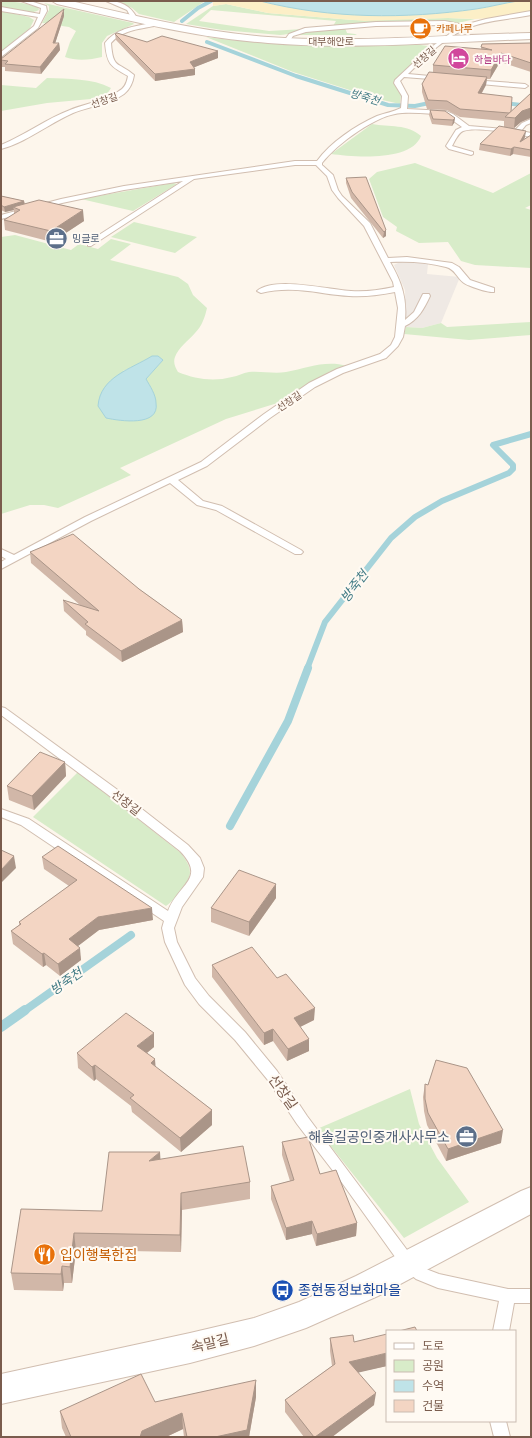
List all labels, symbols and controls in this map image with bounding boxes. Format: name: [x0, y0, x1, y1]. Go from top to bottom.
cafe icon: 카페나루: [408, 15, 434, 41]
place label: 카페나루: [436, 21, 473, 36]
street label: 대부해안로: [308, 34, 354, 49]
street label: 선창길: [409, 43, 440, 72]
hotel icon: 하늘바다: [446, 46, 472, 72]
place label: 하늘바다: [474, 52, 512, 67]
water label: 방죽천: [348, 85, 384, 110]
street label: 선창길: [89, 89, 120, 112]
office icon: 밍글로: [43, 225, 69, 251]
place label: 밍글로: [72, 231, 100, 246]
street label: 선창길: [274, 387, 305, 415]
water label: 방죽천: [336, 566, 374, 606]
street label: 선창길: [108, 786, 145, 820]
water label: 방죽천: [46, 963, 87, 999]
street label: 선창길: [264, 1070, 302, 1114]
office icon: 해솔길공인중개사사무소: [453, 1124, 479, 1150]
place label: 해솔길공인중개사사무소: [308, 1127, 450, 1147]
restaurant icon: 입이행복한집: [31, 1242, 57, 1268]
place label: 입이행복한집: [60, 1245, 137, 1265]
bus stop icon: 종현동정보화마을: [270, 1277, 296, 1303]
place label: 종현동정보화마을: [298, 1280, 401, 1300]
street label: 속말길: [189, 1329, 231, 1357]
legend: [386, 1330, 516, 1422]
text: 도로: [422, 1337, 444, 1354]
text: 공원: [422, 1357, 444, 1374]
text: 수역: [422, 1377, 444, 1394]
text: 건물: [422, 1397, 444, 1414]

